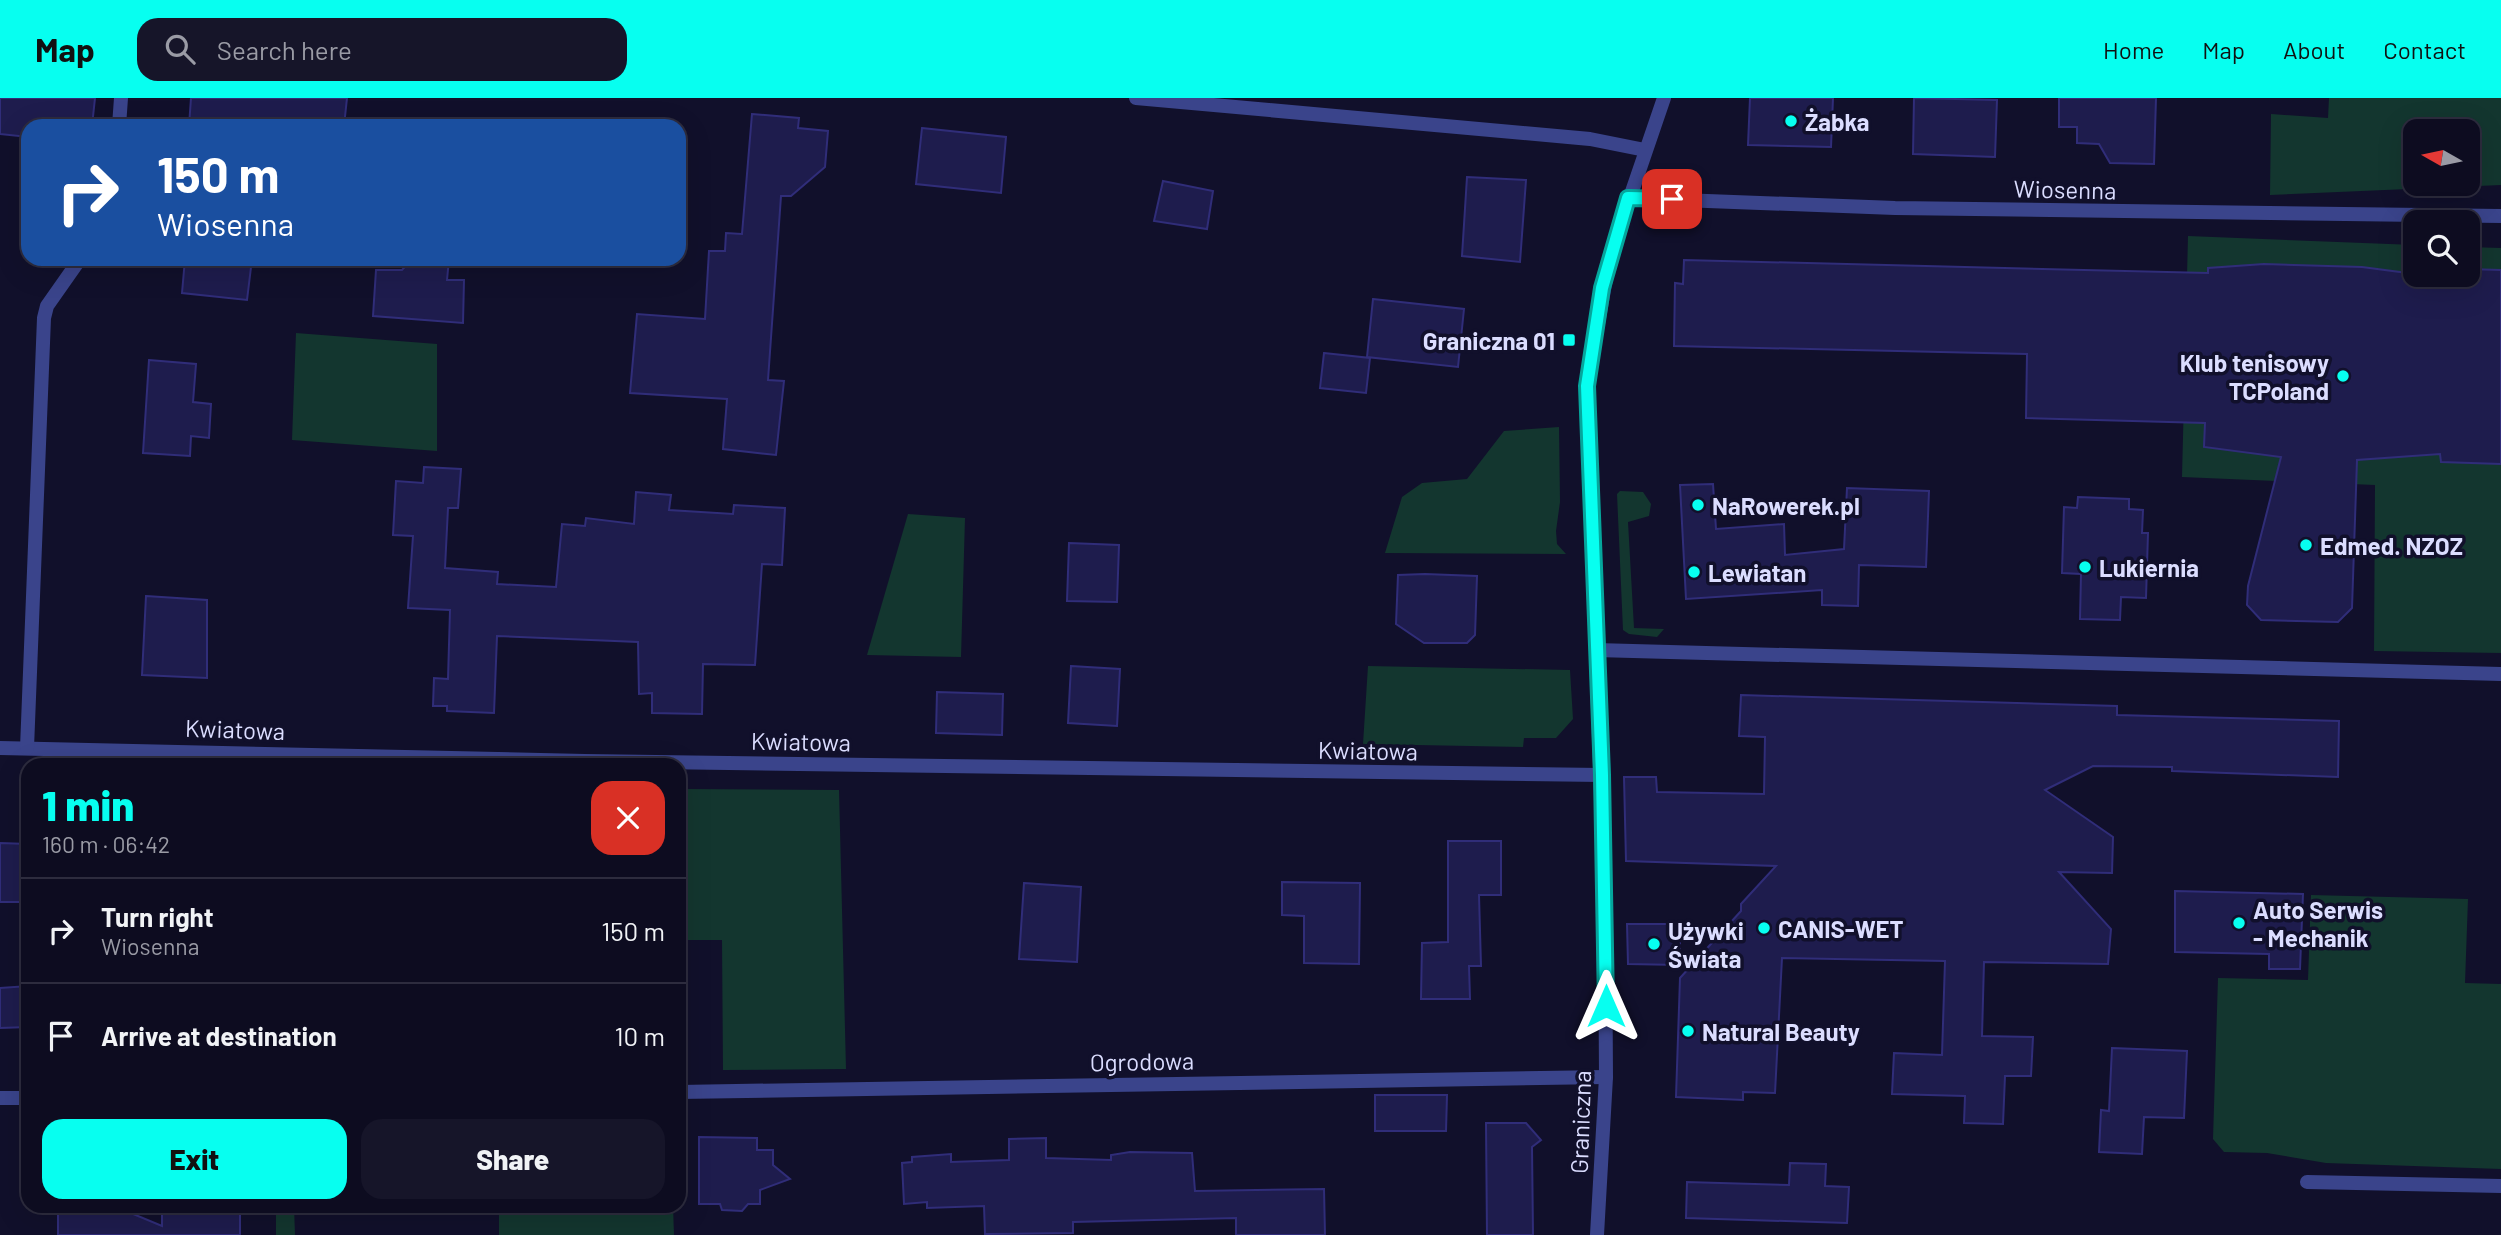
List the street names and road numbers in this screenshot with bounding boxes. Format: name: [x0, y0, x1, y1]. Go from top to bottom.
street label: Wiosenna: [2013, 174, 2117, 204]
street label: Kwiatowa: [184, 713, 286, 745]
street label: Kwiatowa: [751, 726, 851, 756]
street label: Kwiatowa: [1318, 735, 1418, 765]
street label: Ogrodowa: [1090, 1046, 1194, 1076]
street label: Graniczna: [1564, 1070, 1596, 1174]

